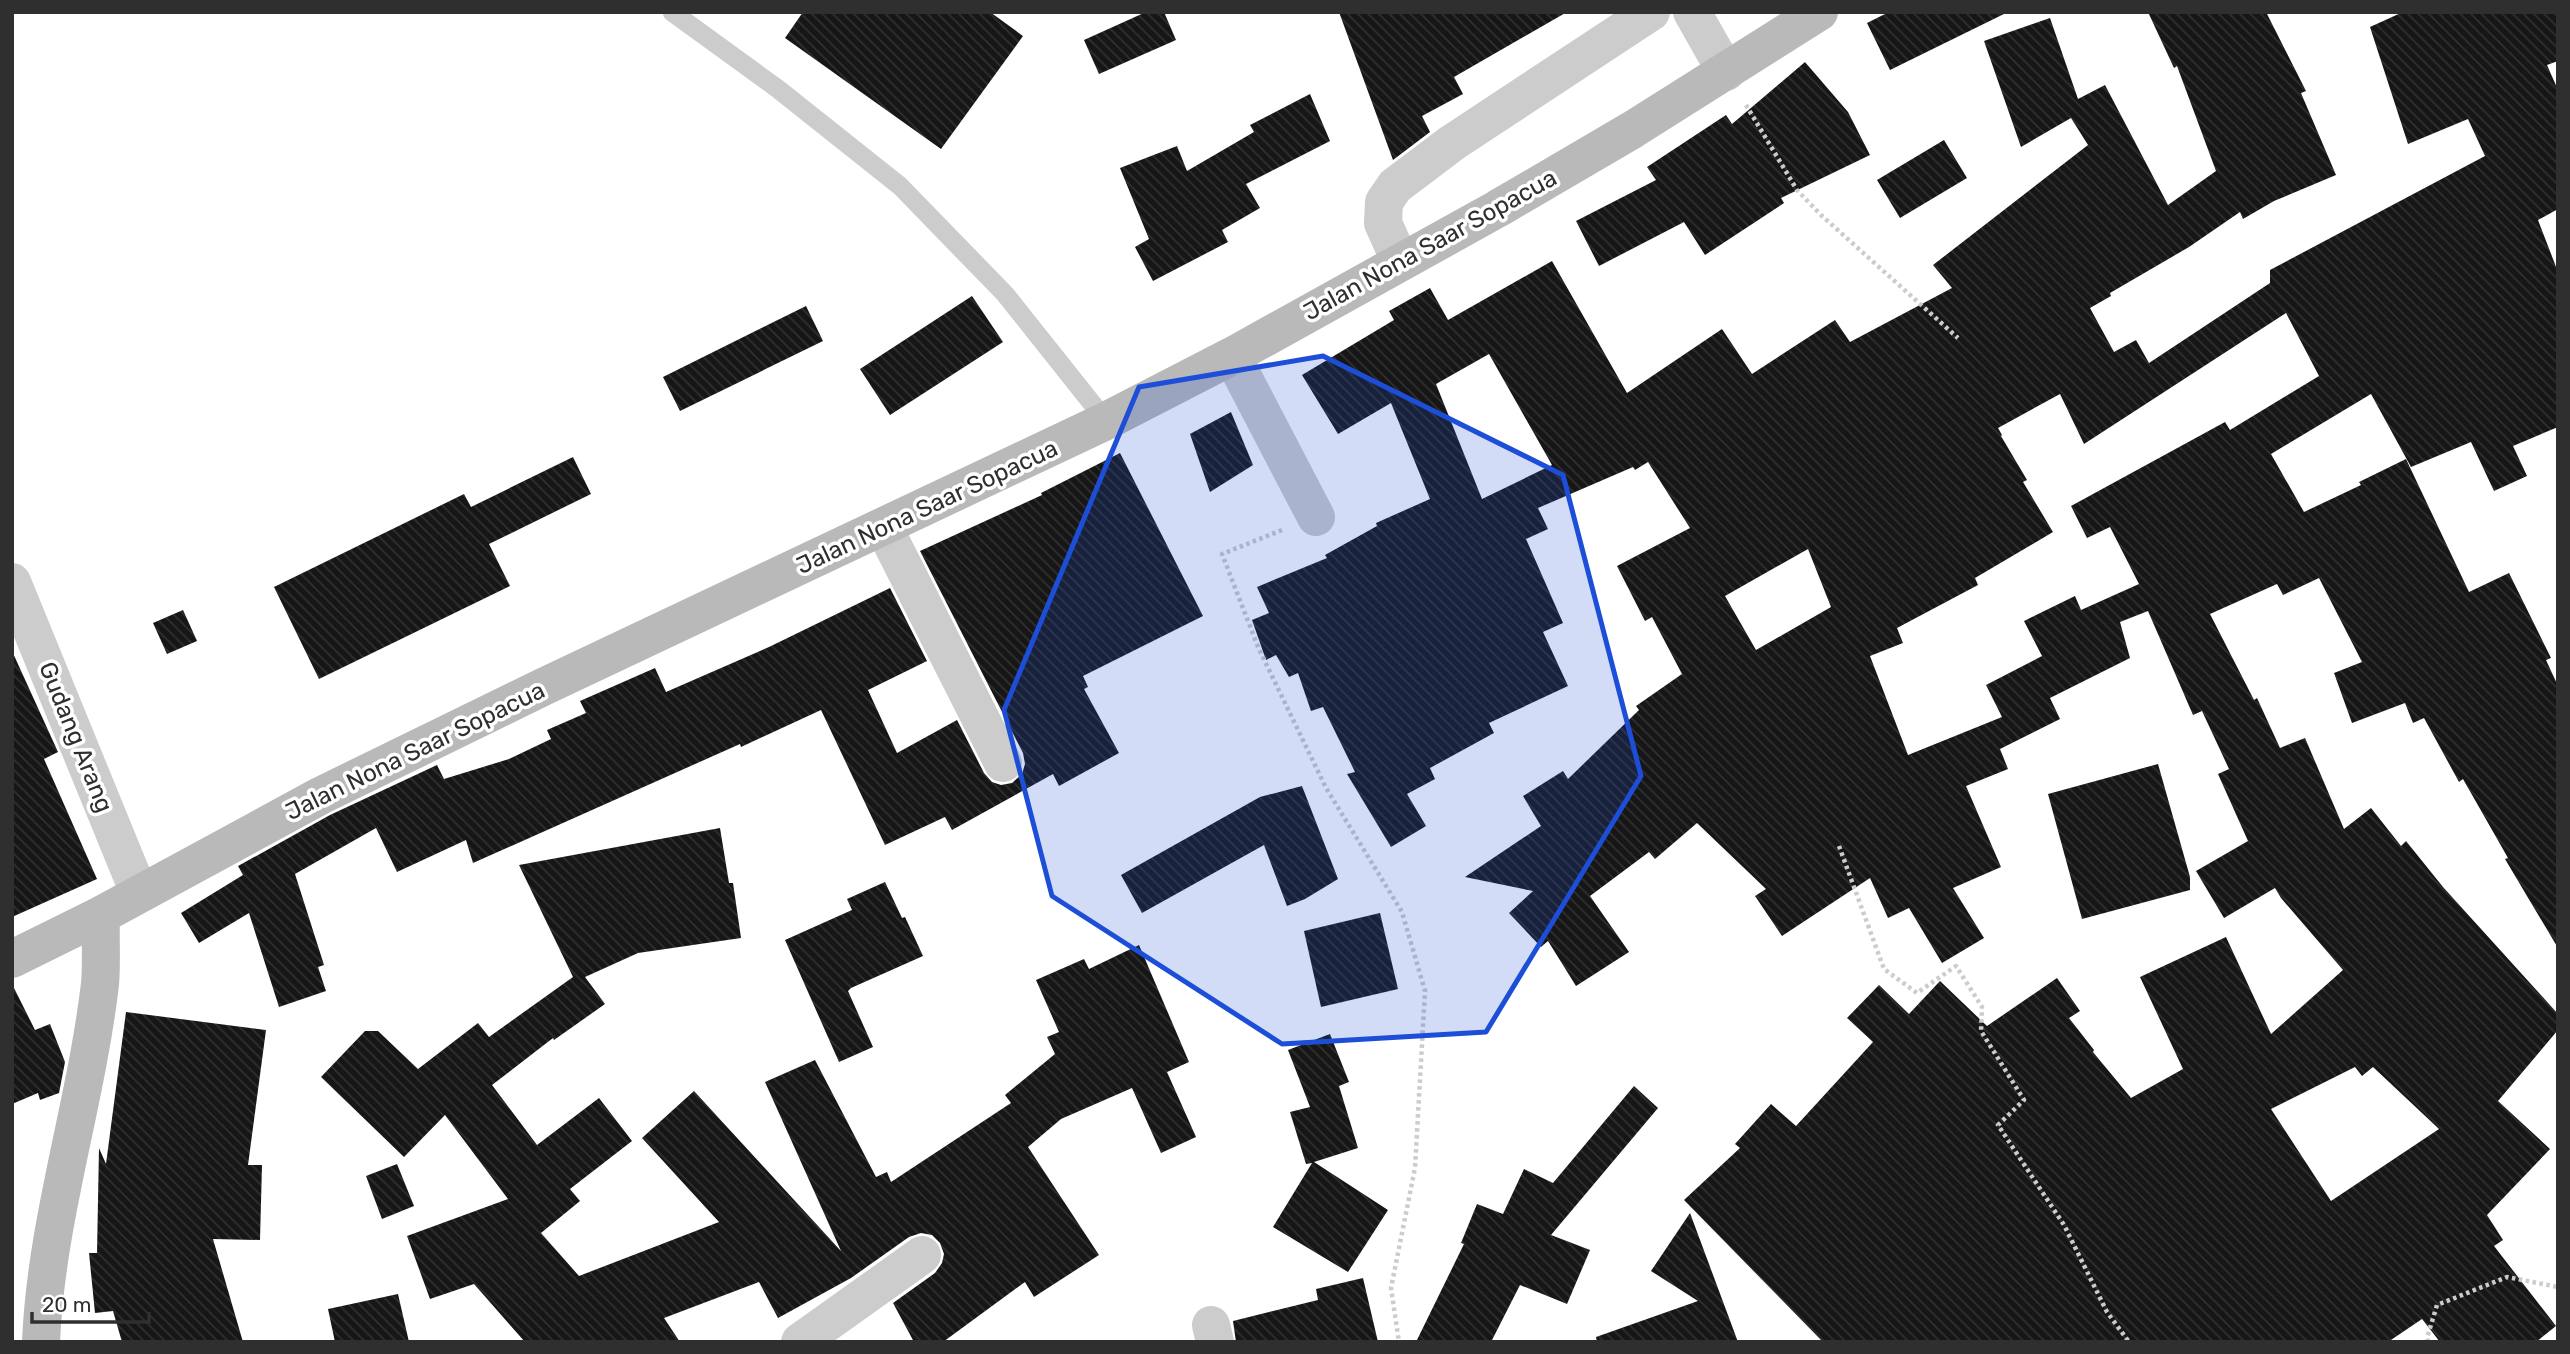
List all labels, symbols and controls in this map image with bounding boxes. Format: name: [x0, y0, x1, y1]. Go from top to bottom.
street label: Jalan Nona Saar Sopacua: [1299, 164, 1561, 326]
street label: Jalan Nona Saar Sopacua: [792, 434, 1062, 580]
street label: Gudang Arang: [33, 658, 119, 816]
street label: Jalan Nona Saar Sopacua: [281, 676, 549, 826]
scale bar: [32, 1280, 149, 1324]
text: 20 m: [42, 1292, 91, 1317]

